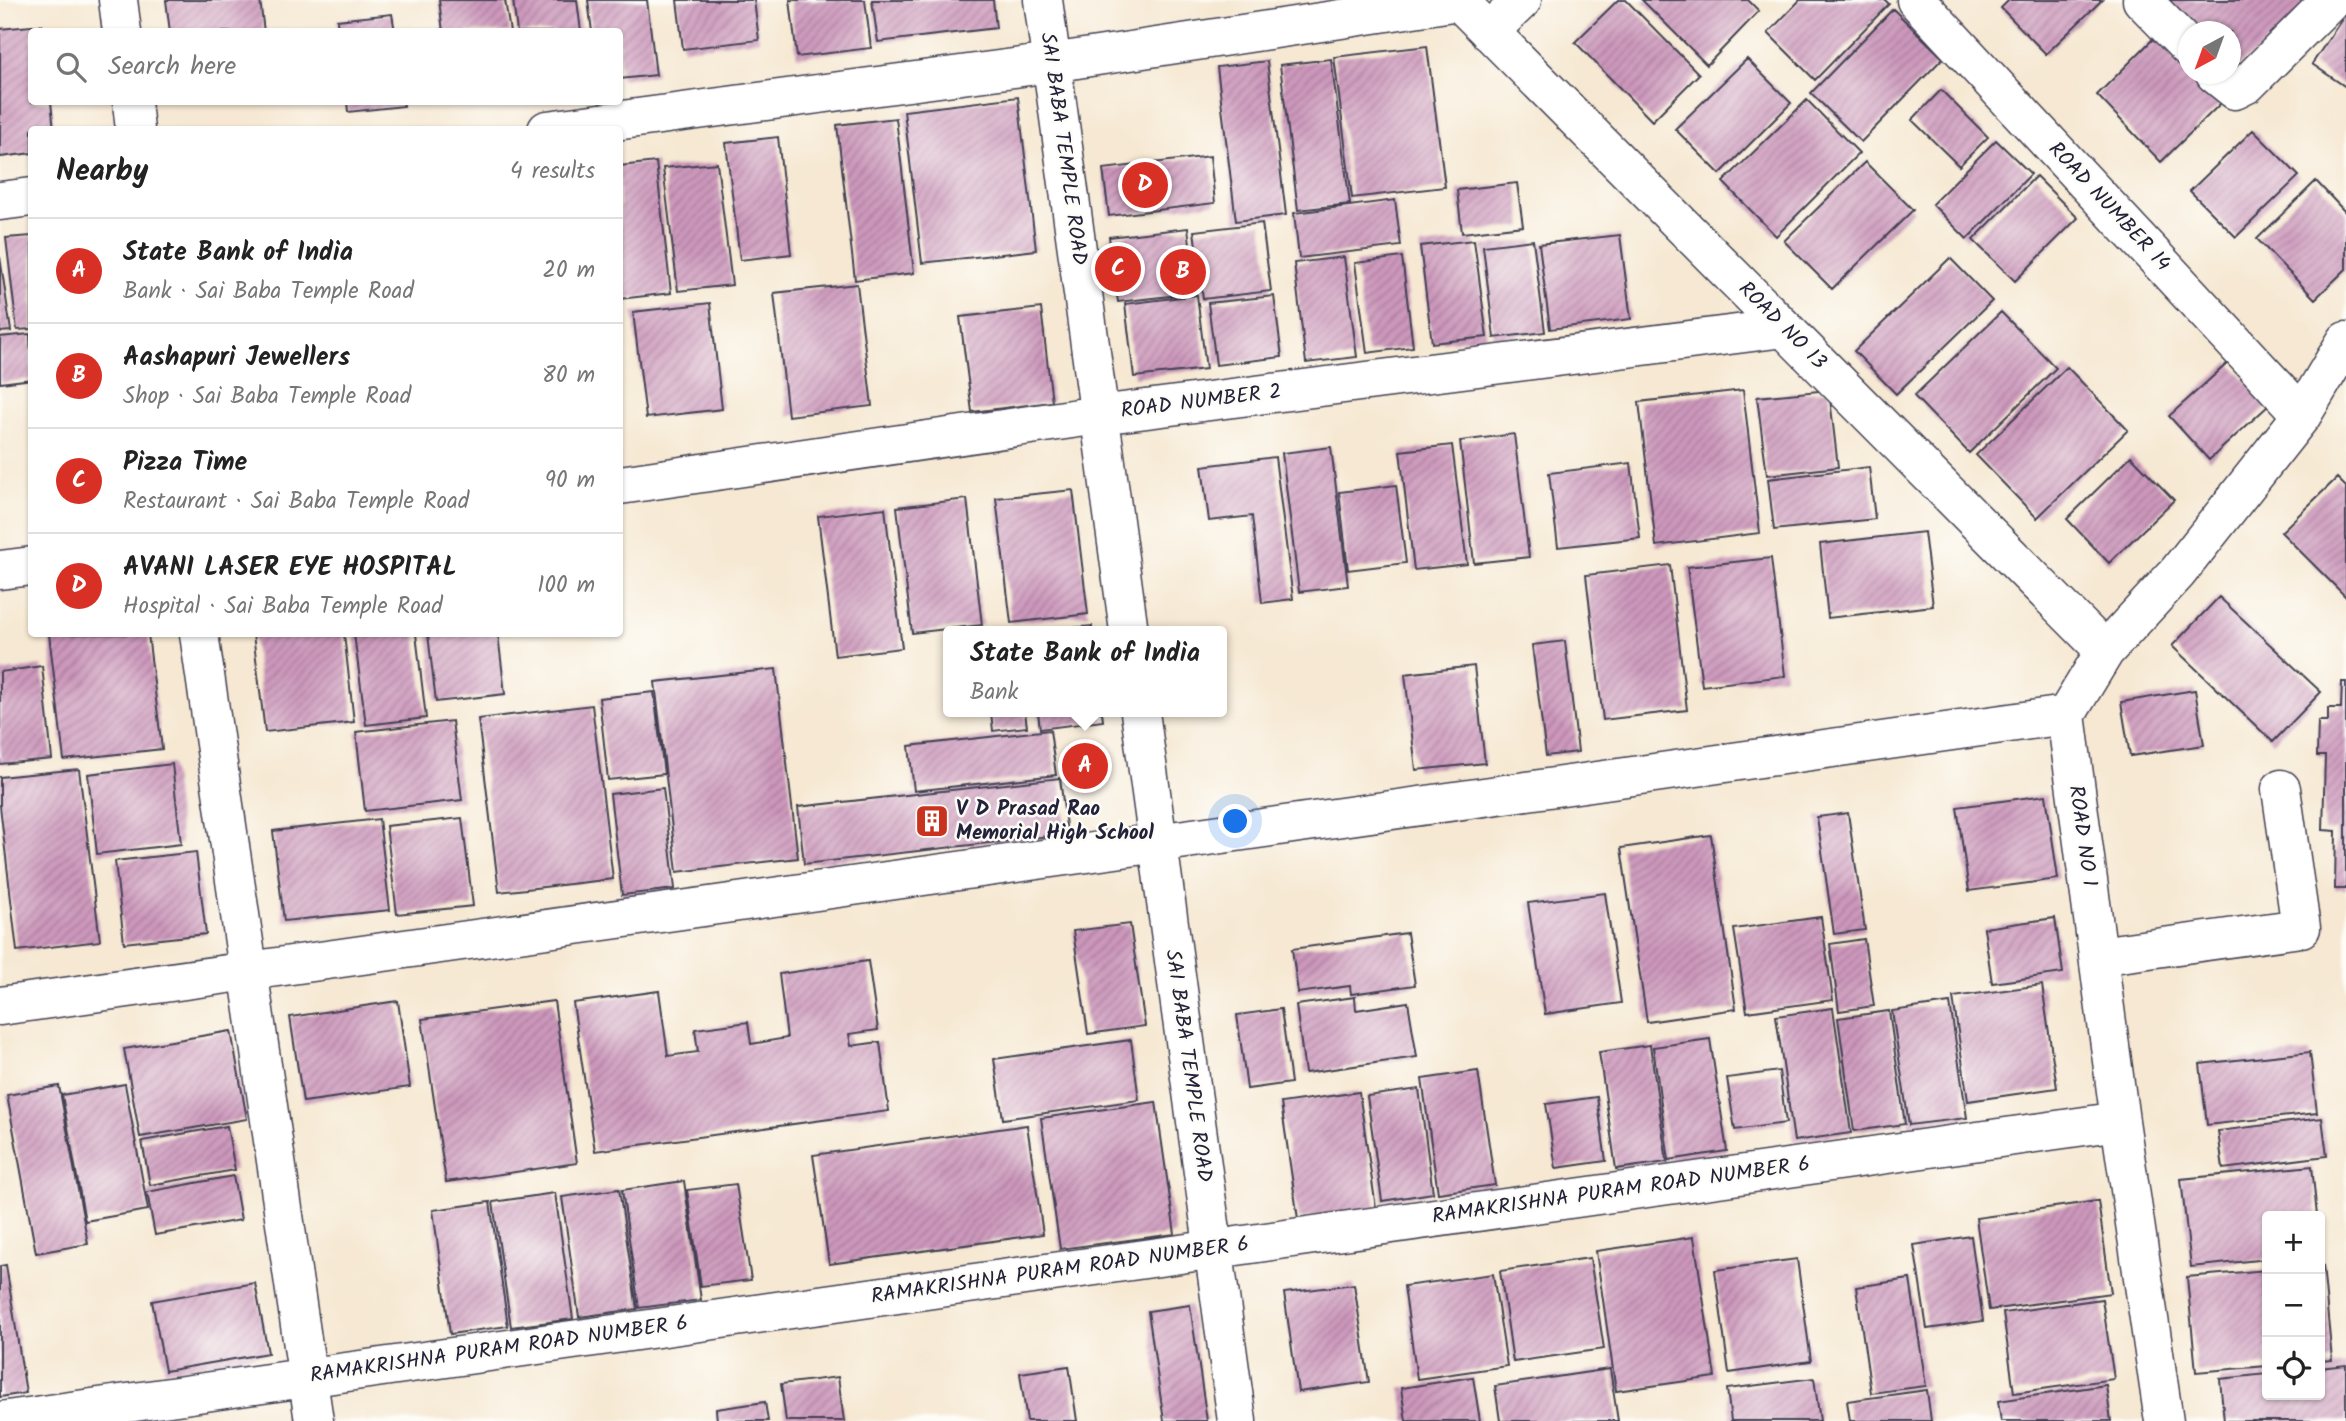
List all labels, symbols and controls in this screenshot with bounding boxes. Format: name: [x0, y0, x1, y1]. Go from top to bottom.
north arrow: [2178, 21, 2241, 84]
search box: [28, 28, 623, 105]
street label: SAI BABA TEMPLE ROAD: [1030, 31, 1096, 267]
text: Search here: [108, 46, 236, 88]
icon: search: [52, 48, 90, 86]
street label: ROAD NUMBER 14: [2040, 134, 2178, 280]
text: Nearby: [56, 148, 148, 196]
text: 4 results: [510, 154, 595, 190]
pin: D: [1122, 159, 1168, 211]
text: State Bank of India: [123, 232, 353, 274]
pin: C: [1095, 243, 1141, 295]
pin: B: [1160, 246, 1206, 298]
text: A: [72, 253, 86, 289]
text: 20 m: [543, 253, 595, 289]
text: Bank · Sai Baba Temple Road: [123, 274, 414, 310]
street label: ROAD NO 13: [1730, 274, 1834, 378]
text: Aashapuri Jewellers: [123, 337, 350, 379]
text: B: [72, 358, 86, 394]
text: 80 m: [542, 358, 595, 394]
street label: ROAD NUMBER 2: [1119, 376, 1283, 428]
text: Shop · Sai Baba Temple Road: [123, 379, 411, 415]
text: Pizza Time: [123, 442, 247, 484]
text: C: [72, 463, 86, 499]
text: 90 m: [545, 463, 595, 499]
text: Restaurant · Sai Baba Temple Road: [123, 484, 469, 520]
text: AVANI LASER EYE HOSPITAL: [123, 547, 457, 589]
text: D: [71, 568, 87, 604]
text: 100 m: [537, 568, 595, 604]
text: Hospital · Sai Baba Temple Road: [123, 589, 443, 625]
popup: [943, 626, 1227, 717]
text: State Bank of India: [970, 633, 1200, 675]
text: Bank: [970, 675, 1018, 711]
pin: A: [1062, 740, 1108, 792]
street label: ROAD NO 1: [2059, 783, 2105, 889]
place label: V D Prasad Rao Memorial High School: [956, 793, 1154, 850]
building icon: V D Prasad Rao Memorial High School: [913, 802, 951, 840]
your location: [1218, 804, 1252, 838]
street label: SAI BABA TEMPLE ROAD: [1155, 948, 1221, 1184]
street label: RAMAKRISHNA PURAM ROAD NUMBER 6: [1430, 1148, 1812, 1234]
map controls: [2262, 1211, 2325, 1400]
button: +: [2262, 1211, 2325, 1274]
street label: RAMAKRISHNA PURAM ROAD NUMBER 6: [869, 1228, 1251, 1314]
button: −: [2262, 1274, 2325, 1337]
street label: RAMAKRISHNA PURAM ROAD NUMBER 6: [308, 1307, 690, 1393]
button: locate: [2262, 1337, 2325, 1400]

